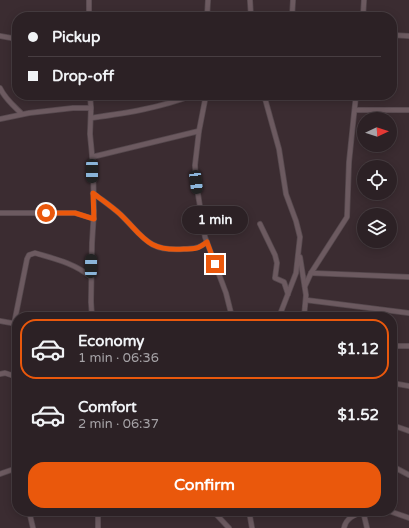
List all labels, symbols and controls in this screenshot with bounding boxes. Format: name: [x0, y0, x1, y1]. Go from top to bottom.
text: Pickup: [52, 28, 100, 46]
text: Drop-off: [52, 67, 114, 85]
north arrow: [357, 112, 397, 152]
map controls: [357, 112, 397, 248]
car: [86, 159, 98, 183]
button: locate: [357, 160, 397, 200]
car: [189, 169, 203, 195]
route start: [37, 204, 55, 222]
callout: 1 min: [182, 206, 248, 234]
button: layers: [357, 208, 397, 248]
text: 1 min: [198, 212, 232, 228]
car: [85, 254, 97, 278]
route end: [206, 255, 224, 273]
icon: car: [30, 331, 66, 367]
text: Economy: [78, 332, 144, 350]
text: $1.12: [338, 340, 379, 358]
text: 1 min · 06:36: [78, 350, 159, 366]
icon: car: [30, 397, 66, 433]
text: Comfort: [78, 398, 137, 416]
text: $1.52: [338, 406, 379, 424]
text: 2 min · 06:37: [78, 416, 159, 432]
button: Confirm: [28, 462, 381, 508]

